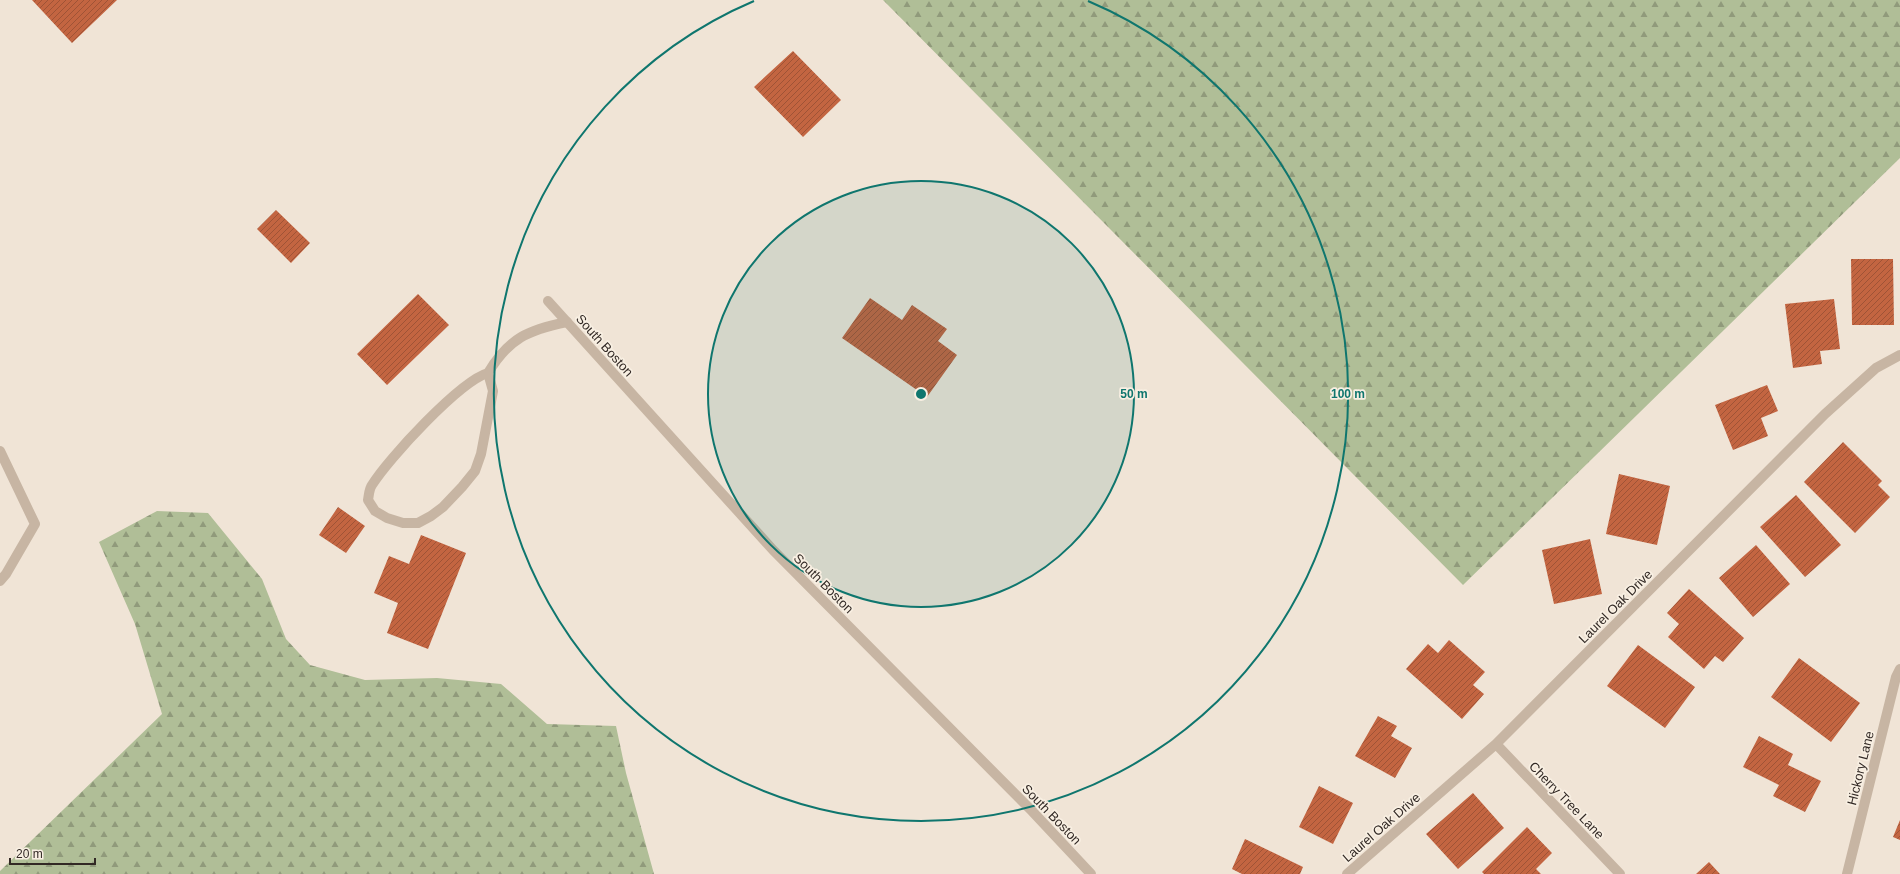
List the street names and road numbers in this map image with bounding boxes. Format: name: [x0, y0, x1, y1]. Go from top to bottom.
street label: South Boston: [573, 311, 636, 379]
street label: South Boston: [791, 550, 857, 616]
street label: Laurel Oak Drive: [1576, 567, 1655, 646]
street label: Hickory Lane: [1844, 729, 1877, 807]
street label: Cherry Tree Lane: [1526, 759, 1607, 842]
street label: South Boston: [1019, 781, 1084, 848]
street label: Laurel Oak Drive: [1340, 790, 1423, 865]

